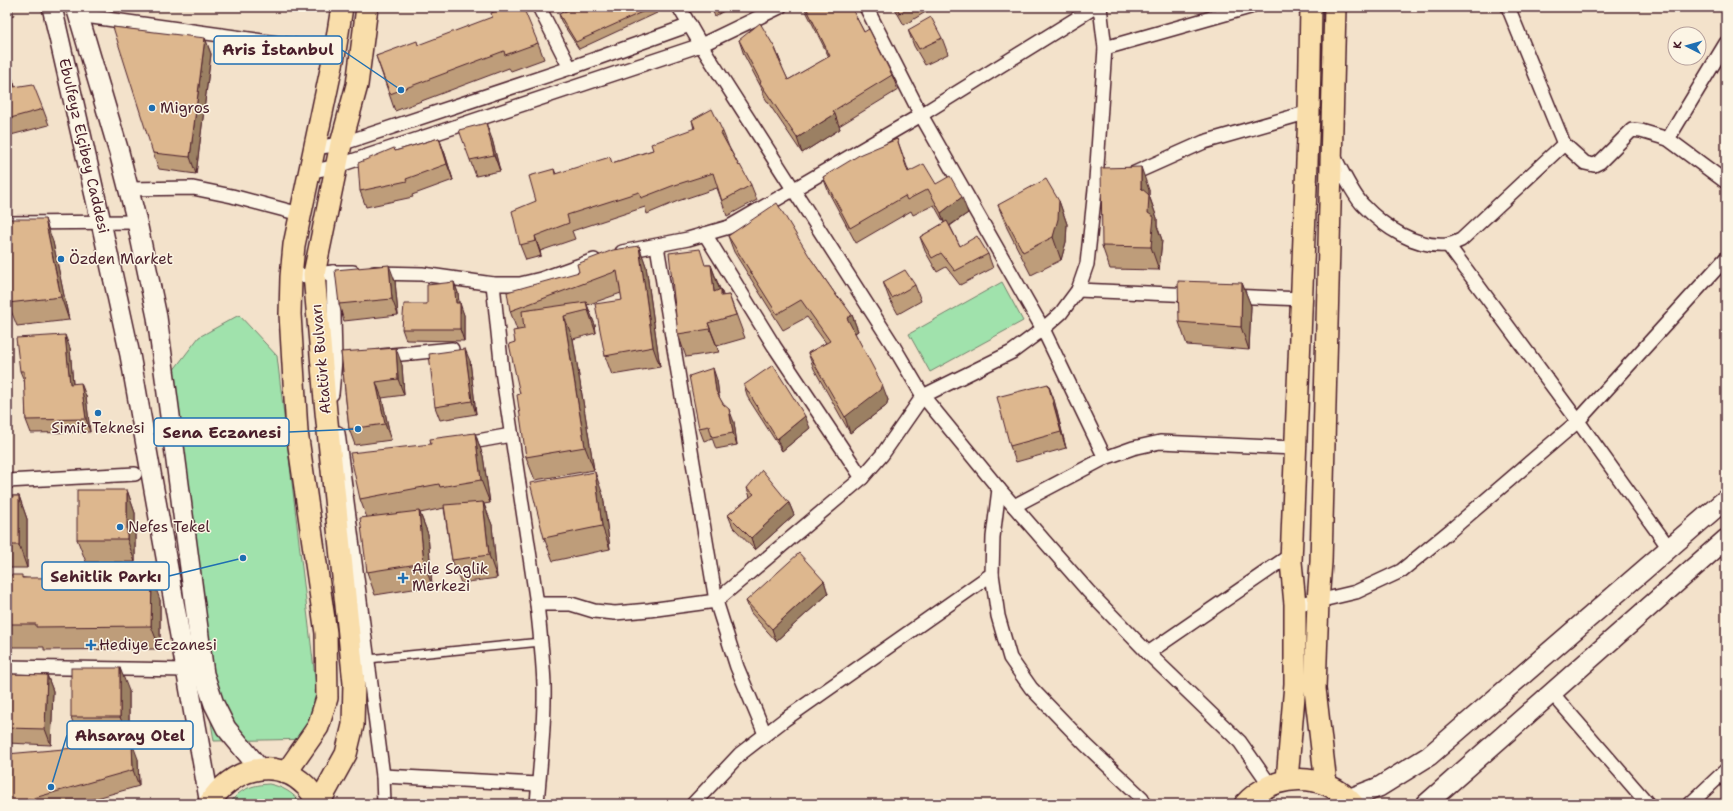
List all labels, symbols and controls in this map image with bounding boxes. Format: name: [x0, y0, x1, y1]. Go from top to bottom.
north arrow: [1667, 26, 1707, 66]
callout: Aris İstanbul: [214, 36, 342, 64]
text: Aris İstanbul: [222, 39, 334, 60]
text: K: [1670, 40, 1685, 50]
street label: Ebulfeyz Elçibey Caddesi: [54, 56, 114, 236]
place label: Migros: [160, 98, 210, 118]
marker: Migros: [147, 103, 157, 113]
place label: Özden Market: [69, 249, 173, 269]
marker: Özden Market: [56, 254, 66, 264]
street label: Atatürk Bulvarı: [306, 303, 336, 415]
marker: Simit Teknesi: [93, 408, 103, 418]
place label: Simit Teknesi: [51, 418, 145, 438]
callout: Sena Eczanesi: [154, 418, 289, 446]
text: Sena Eczanesi: [163, 422, 282, 443]
place label: Nefes Tekel: [128, 517, 211, 537]
marker: Nefes Tekel: [115, 522, 125, 532]
place label: Aile Saglik Merkezi: [412, 559, 488, 596]
callout: Sehitlik Parkı: [42, 562, 169, 590]
text: Sehitlik Parkı: [50, 566, 162, 587]
marker: Aile Saglik Merkezi: [397, 572, 409, 584]
place label: Hediye Eczanesi: [99, 635, 217, 655]
marker: Hediye Eczanesi: [86, 640, 96, 650]
callout: Ahsaray Otel: [67, 721, 193, 749]
text: Ahsaray Otel: [75, 725, 186, 746]

